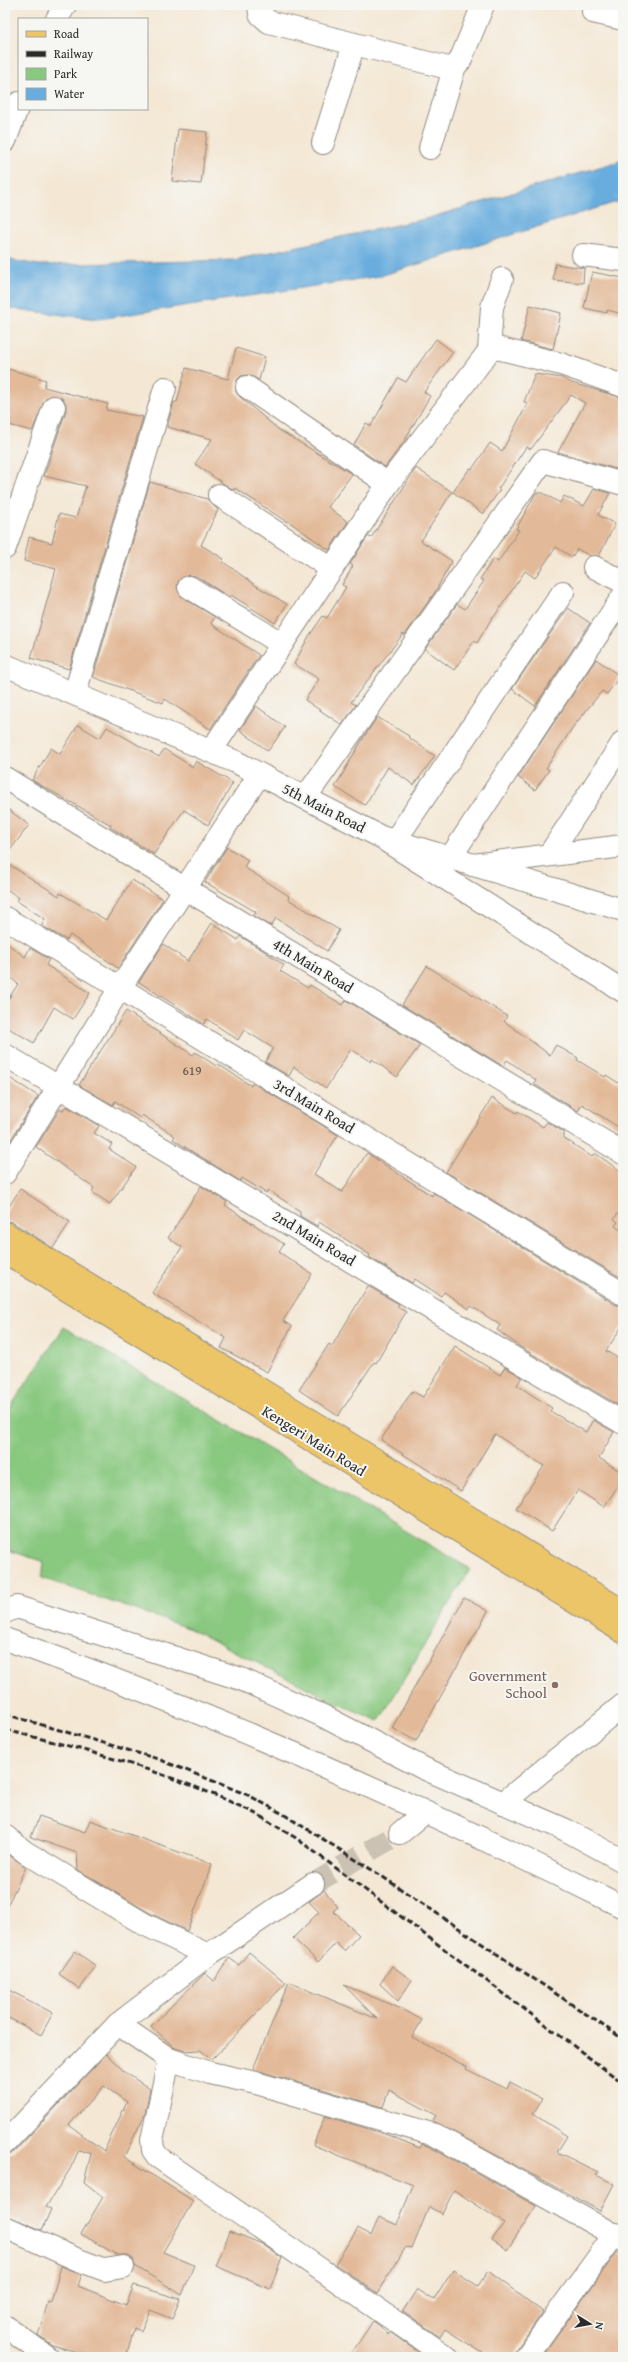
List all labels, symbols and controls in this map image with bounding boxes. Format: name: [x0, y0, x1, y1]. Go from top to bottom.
legend: [18, 18, 148, 110]
text: Road: [54, 25, 80, 42]
text: Railway: [54, 45, 93, 62]
text: Park: [54, 65, 78, 82]
text: Water: [54, 85, 84, 102]
street label: 5th Main Road: [279, 778, 370, 838]
street label: 4th Main Road: [269, 933, 358, 998]
house number: 619: [183, 1061, 201, 1080]
street label: 3rd Main Road: [270, 1073, 359, 1138]
street label: 2nd Main Road: [269, 1204, 360, 1271]
street label: Kengeri Main Road: [258, 1400, 370, 1481]
place label: Government School: [469, 1665, 548, 1703]
marker: Government School: [550, 1680, 560, 1690]
north arrow: [570, 2304, 610, 2344]
text: N: [591, 2321, 608, 2332]

